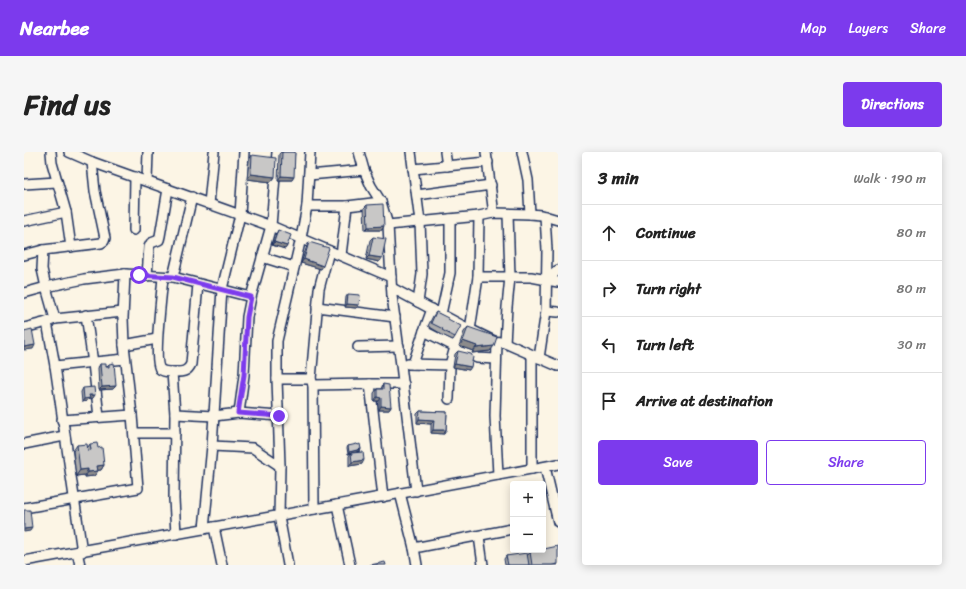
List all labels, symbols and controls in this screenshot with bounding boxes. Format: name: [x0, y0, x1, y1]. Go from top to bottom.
text: Nearbee: [20, 12, 89, 45]
text: Map: [801, 16, 826, 41]
text: Layers: [848, 16, 888, 41]
text: Share: [910, 16, 946, 41]
text: Find us: [24, 80, 111, 129]
button: Directions: [843, 82, 942, 127]
text: 3 min: [598, 163, 639, 193]
text: Walk · 190 m: [853, 167, 926, 190]
text: Continue: [636, 220, 696, 246]
text: 80 m: [897, 221, 926, 244]
icon: ahead: [598, 222, 620, 244]
route start: [130, 266, 148, 284]
text: Turn right: [636, 276, 701, 302]
text: 80 m: [897, 277, 926, 300]
icon: right: [598, 278, 620, 300]
text: Turn left: [636, 332, 694, 358]
text: 30 m: [897, 333, 926, 356]
icon: left: [598, 334, 620, 356]
text: Arrive at destination: [636, 388, 773, 414]
icon: arrive: [598, 390, 620, 412]
route end: [270, 407, 288, 425]
button: Save: [598, 440, 758, 485]
button: Share: [766, 440, 926, 485]
map controls: [510, 481, 546, 553]
button: +: [510, 481, 546, 517]
button: −: [510, 517, 546, 553]

